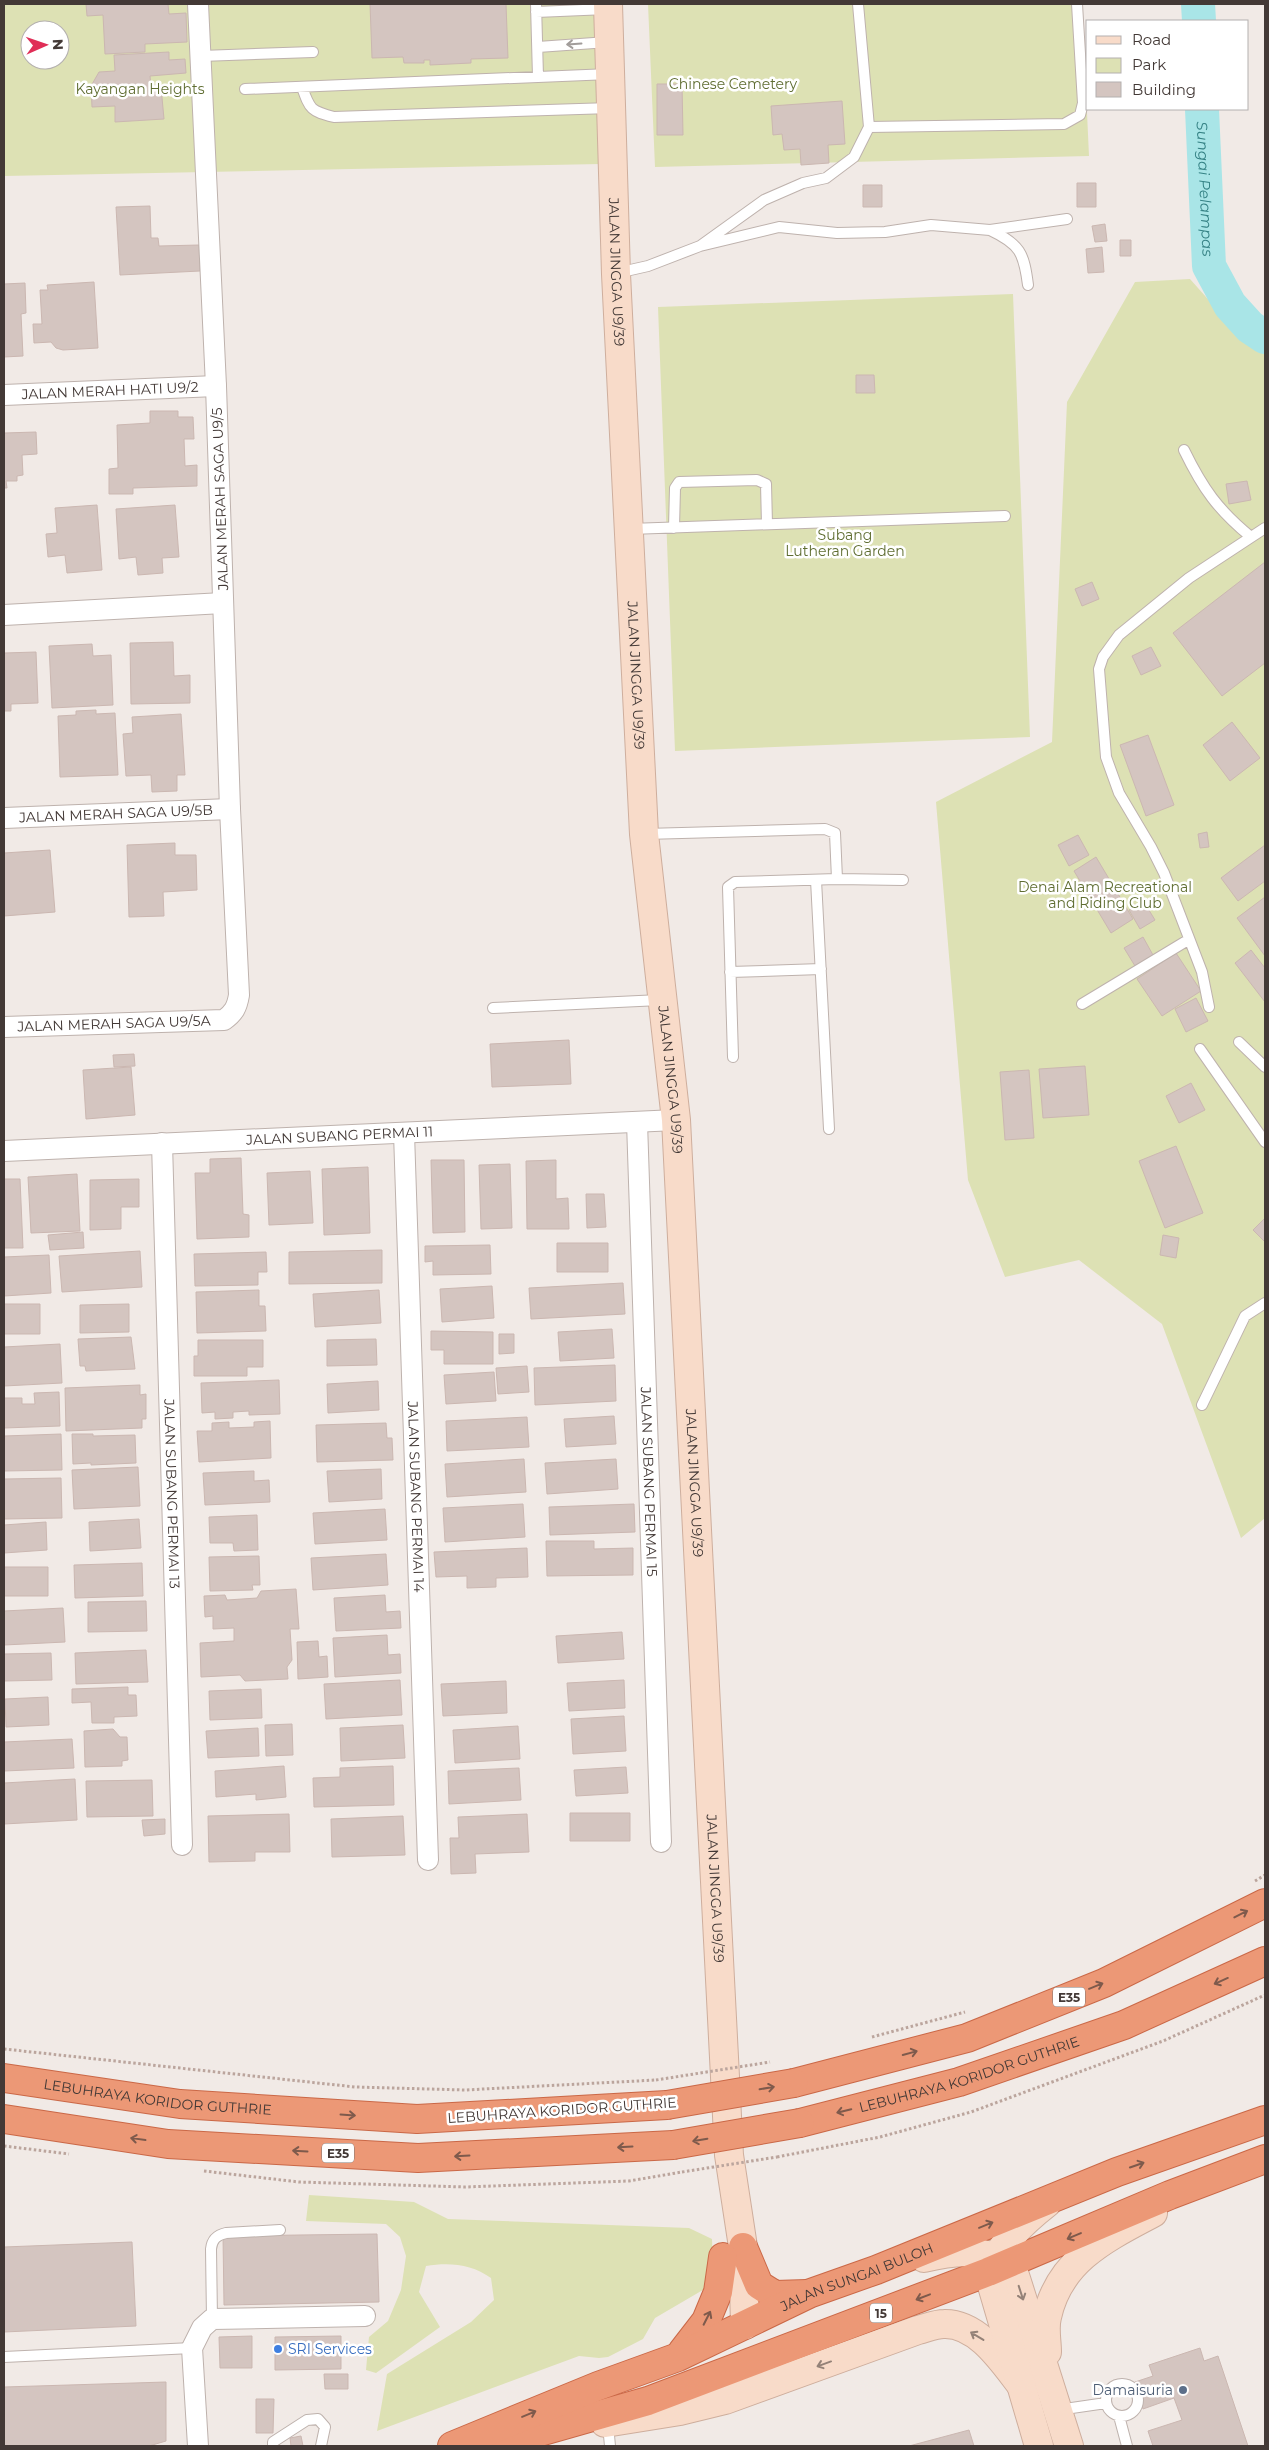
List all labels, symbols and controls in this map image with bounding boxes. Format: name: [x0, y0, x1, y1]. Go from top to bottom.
north arrow: [20, 20, 70, 70]
legend: [1086, 20, 1249, 110]
text: Road: [1132, 30, 1171, 49]
text: N: [49, 39, 67, 51]
one-way arrow: [566, 40, 582, 49]
text: Park: [1132, 55, 1166, 74]
park label: Chinese Cemetery: [669, 75, 798, 93]
park label: Kayangan Heights: [76, 80, 205, 98]
text: Building: [1132, 80, 1196, 99]
water label: Sungai Pelampas: [1193, 121, 1218, 258]
street label: JALAN JINGGA U9/39: [605, 196, 629, 347]
street label: JALAN MERAH HATI U9/2: [20, 378, 199, 403]
street label: JALAN MERAH SAGA U9/5: [208, 407, 232, 592]
park label: Subang Lutheran Garden: [785, 526, 905, 560]
street label: JALAN JINGGA U9/39: [623, 600, 649, 750]
street label: JALAN MERAH SAGA U9/5B: [18, 801, 213, 826]
park label: Denai Alam Recreational and Riding Club: [1018, 878, 1192, 912]
street label: JALAN JINGGA U9/39: [654, 1004, 687, 1154]
street label: JALAN MERAH SAGA U9/5A: [16, 1011, 212, 1036]
street label: JALAN SUBANG PERMAI 11: [245, 1122, 434, 1149]
street label: JALAN SUBANG PERMAI 15: [637, 1385, 661, 1577]
street label: JALAN SUBANG PERMAI 13: [160, 1398, 184, 1589]
street label: JALAN SUBANG PERMAI 14: [404, 1400, 428, 1594]
street label: JALAN JINGGA U9/39: [682, 1407, 707, 1558]
street label: JALAN JINGGA U9/39: [703, 1813, 728, 1963]
one-way arrow: [1234, 1909, 1249, 1919]
one-way arrow: [1214, 1977, 1229, 1987]
one-way arrow: [1088, 1981, 1103, 1991]
road number: E35: [1053, 1988, 1085, 2006]
street label: LEBUHRAYA KORIDOR GUTHRIE: [857, 2032, 1082, 2116]
one-way arrow: [902, 2048, 918, 2058]
street label: LEBUHRAYA KORIDOR GUTHRIE: [42, 2075, 272, 2119]
one-way arrow: [758, 2082, 774, 2092]
street label: LEBUHRAYA KORIDOR GUTHRIE: [447, 2093, 677, 2127]
one-way arrow: [837, 2107, 853, 2117]
one-way arrow: [340, 2110, 356, 2120]
one-way arrow: [130, 2134, 146, 2144]
one-way arrow: [692, 2136, 708, 2146]
one-way arrow: [617, 2143, 633, 2152]
road number: E35: [322, 2144, 354, 2162]
one-way arrow: [292, 2147, 308, 2156]
one-way arrow: [454, 2151, 470, 2160]
one-way arrow: [1129, 2160, 1145, 2169]
one-way arrow: [978, 2219, 993, 2229]
one-way arrow: [1067, 2232, 1082, 2242]
street label: JALAN SUNGAI BULOH: [776, 2239, 936, 2316]
one-way arrow: [1016, 2285, 1026, 2301]
one-way arrow: [916, 2293, 932, 2302]
road number: 15: [870, 2304, 892, 2322]
one-way arrow: [702, 2310, 712, 2325]
one-way arrow: [970, 2331, 985, 2341]
place label: SRI Services: [288, 2340, 372, 2358]
marker: SRI Services: [272, 2343, 284, 2355]
one-way arrow: [817, 2360, 832, 2369]
place label: Damaisuria: [1093, 2381, 1173, 2399]
marker: Damaisuria: [1177, 2384, 1189, 2396]
one-way arrow: [521, 2409, 536, 2418]

